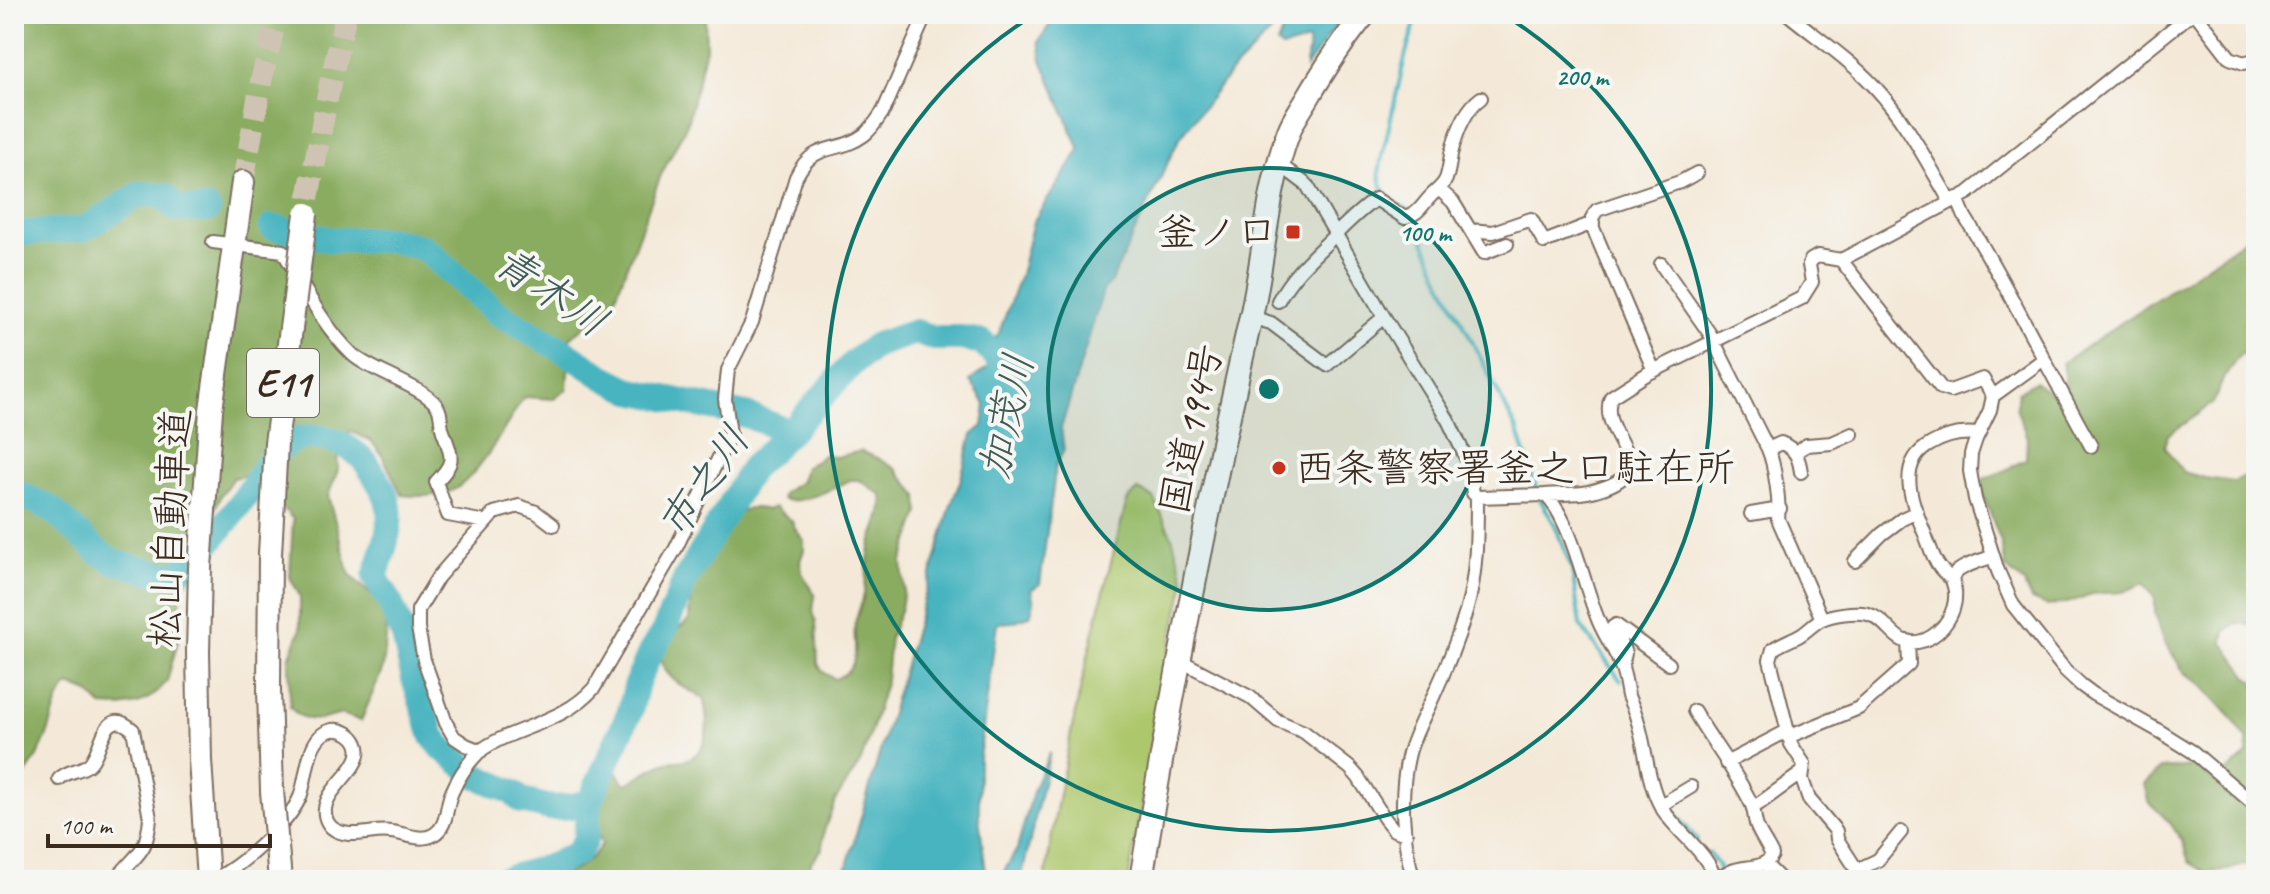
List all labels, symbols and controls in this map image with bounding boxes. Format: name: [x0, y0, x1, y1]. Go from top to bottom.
text: 200 m: [1556, 62, 1610, 92]
place label: 釜ノ口: [1157, 207, 1277, 257]
text: 100 m: [1399, 218, 1453, 248]
marker: 釜ノ口: [1284, 223, 1302, 241]
water label: 青木川: [484, 235, 618, 349]
street label: 国道194号: [1148, 339, 1234, 519]
road number: E11: [247, 349, 319, 417]
water label: 加茂川: [968, 349, 1046, 483]
centre of rings: [1255, 375, 1283, 403]
street label: 松山自動車道: [139, 407, 201, 649]
water label: 市之川: [646, 415, 762, 549]
place label: 西条警察署釜之口駐在所: [1295, 443, 1735, 493]
marker: 西条警察署釜之口駐在所: [1270, 459, 1288, 477]
scale bar: [48, 798, 270, 848]
text: 100 m: [60, 811, 114, 841]

